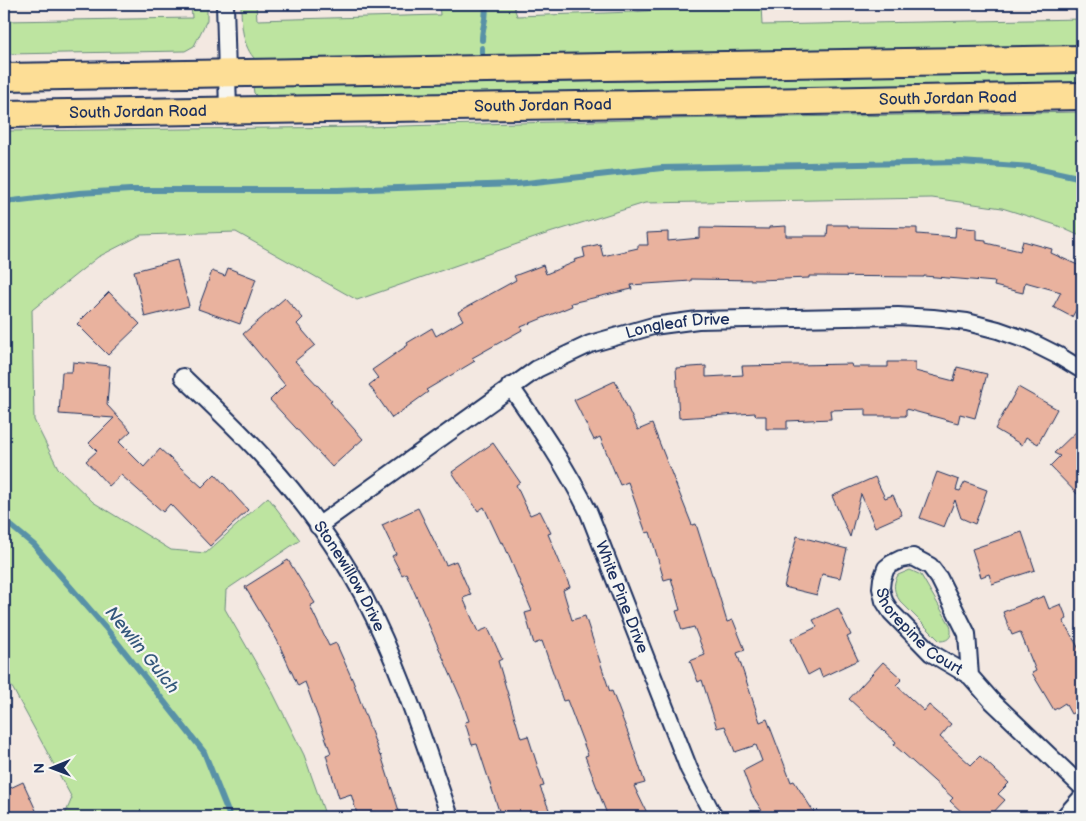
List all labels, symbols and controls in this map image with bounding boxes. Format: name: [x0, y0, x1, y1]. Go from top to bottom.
street label: South Jordan Road: [879, 88, 1017, 109]
street label: South Jordan Road: [474, 95, 612, 116]
street label: South Jordan Road: [69, 101, 207, 122]
street label: Longleaf Drive: [623, 310, 730, 343]
street label: Stonewillow Drive: [309, 517, 389, 635]
street label: White Pine Drive: [591, 538, 653, 657]
street label: Shorepine Court: [872, 586, 966, 679]
water label: Newlin Gulch: [101, 602, 184, 698]
north arrow: [28, 744, 78, 794]
text: N: [31, 763, 48, 774]

